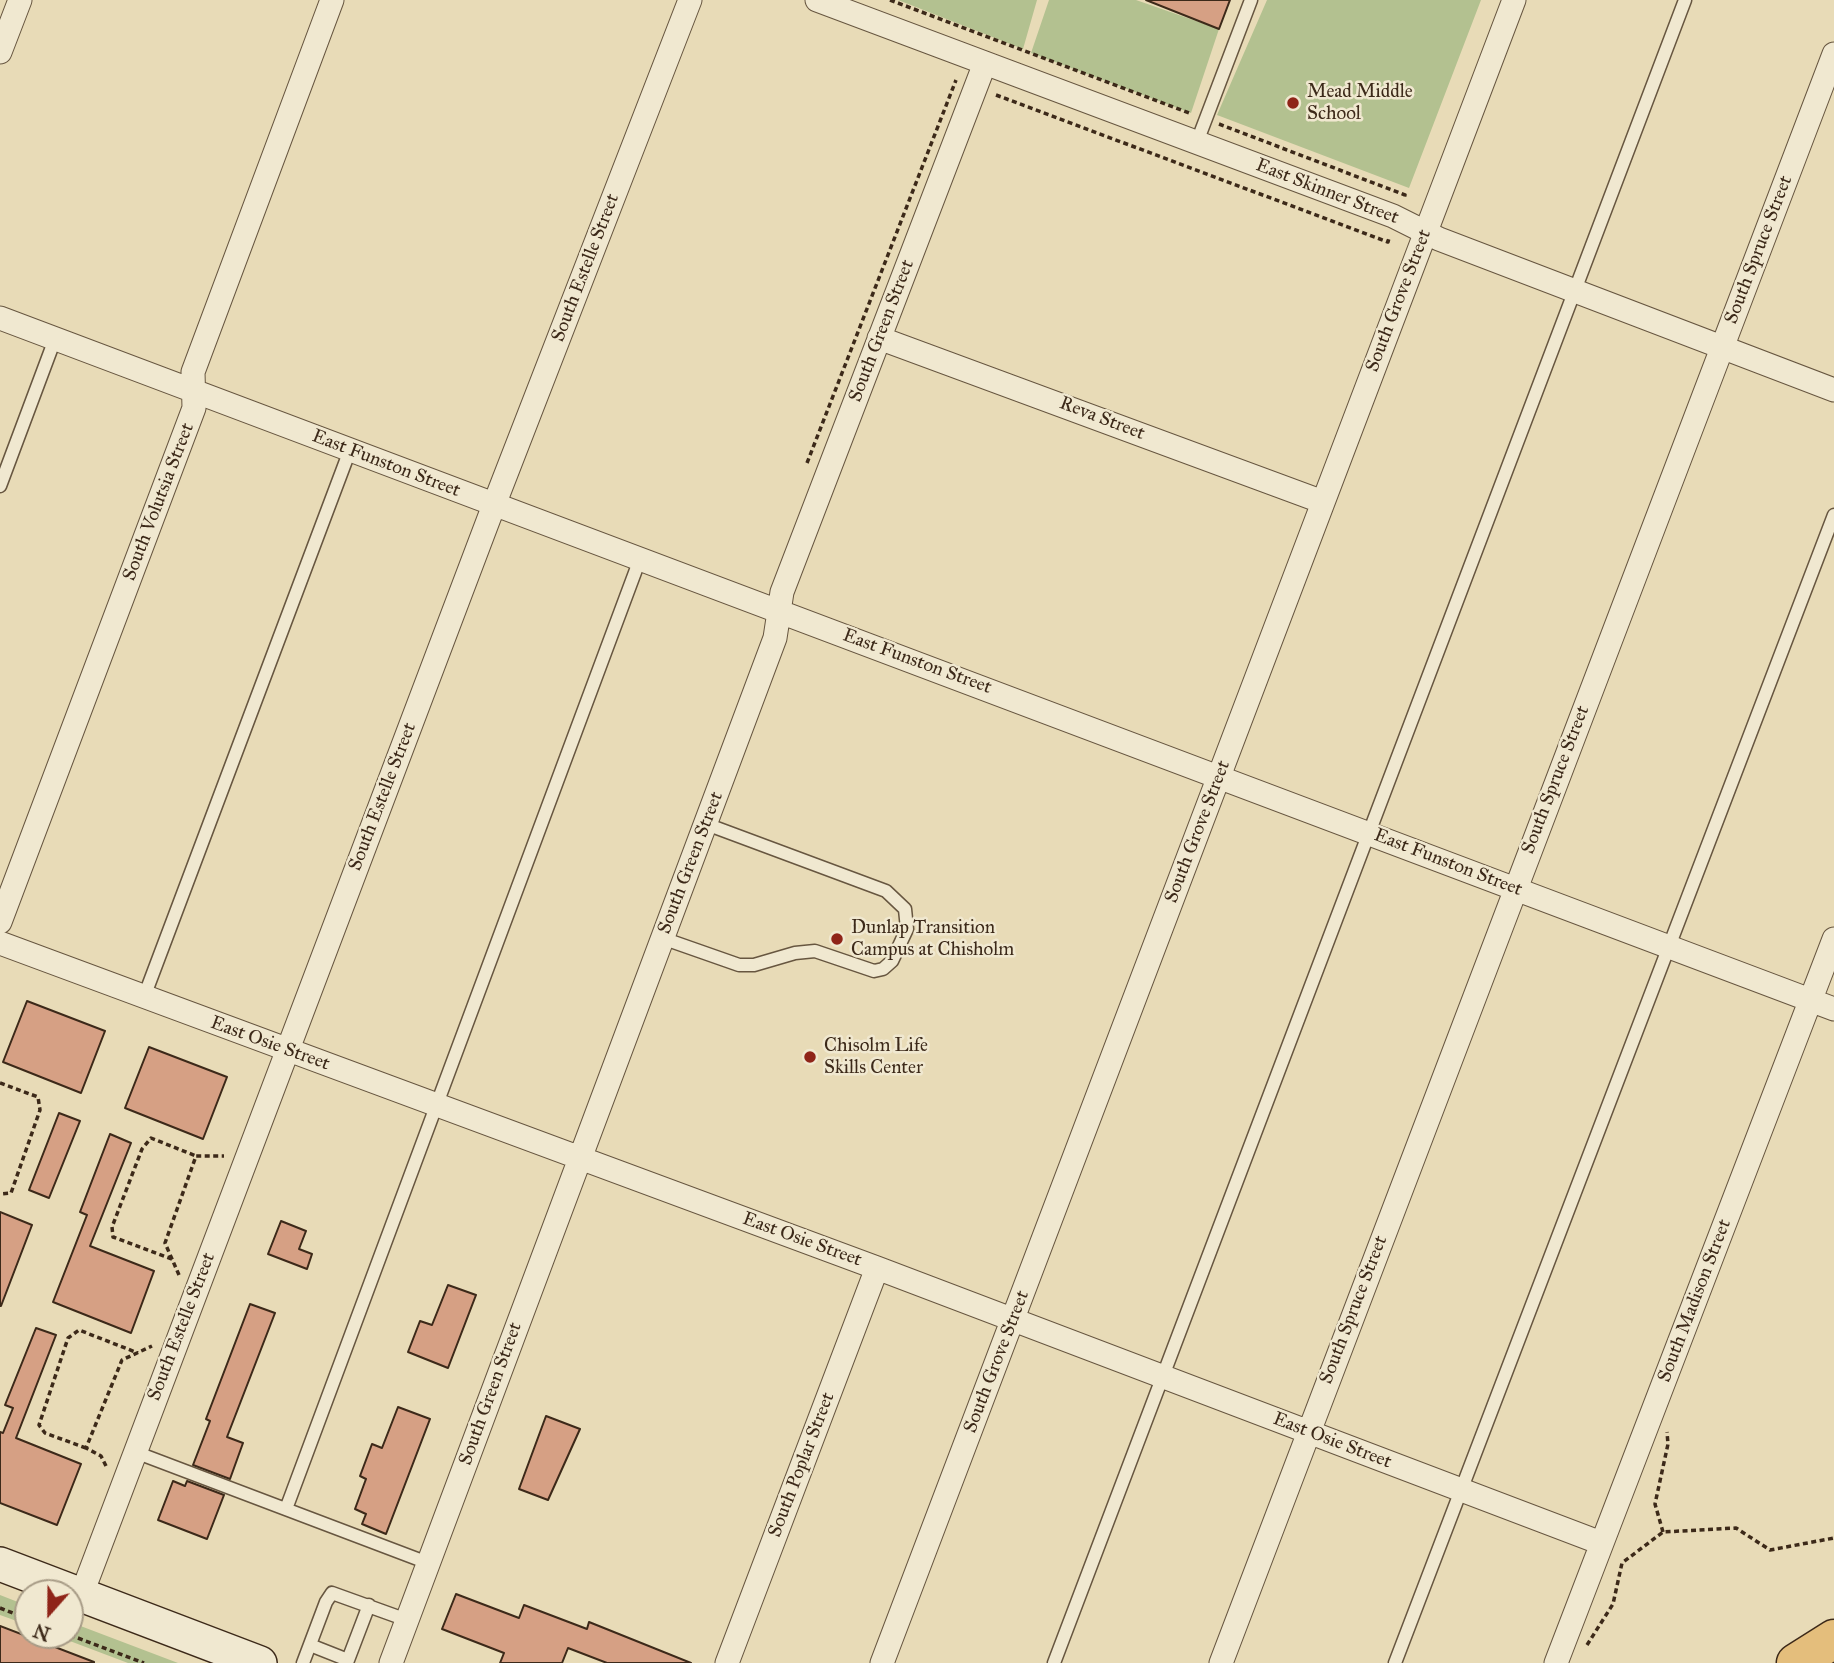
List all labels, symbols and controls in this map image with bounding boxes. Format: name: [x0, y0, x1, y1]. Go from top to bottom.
place label: Mead Middle School: [1307, 81, 1413, 125]
marker: Mead Middle School: [1285, 95, 1301, 111]
street label: East Skinner Street: [1252, 154, 1402, 230]
street label: South Spruce Street: [1720, 173, 1798, 327]
street label: South Estelle Street: [547, 191, 625, 345]
street label: South Grove Street: [1361, 227, 1437, 375]
street label: South Green Street: [844, 257, 920, 405]
street label: Reva Street: [1056, 392, 1148, 446]
street label: South Volutsia Street: [118, 420, 200, 584]
street label: East Funston Street: [309, 425, 463, 503]
street label: East Funston Street: [839, 624, 995, 700]
street label: South Spruce Street: [1517, 703, 1595, 857]
street label: South Estelle Street: [344, 720, 422, 874]
street label: South Grove Street: [1160, 758, 1236, 906]
street label: South Green Street: [653, 789, 729, 937]
street label: East Funston Street: [1371, 824, 1525, 902]
place label: Dunlap Transition Campus at Chisholm: [851, 917, 1014, 961]
marker: Dunlap Transition Campus at Chisholm: [829, 931, 845, 947]
street label: East Osie Street: [207, 1012, 333, 1076]
place label: Chisolm Life Skills Center: [824, 1035, 928, 1079]
marker: Chisolm Life Skills Center: [802, 1049, 818, 1065]
street label: East Osie Street: [739, 1208, 865, 1272]
street label: South Madison Street: [1653, 1216, 1737, 1386]
street label: South Spruce Street: [1315, 1233, 1393, 1387]
street label: South Estelle Street: [143, 1250, 221, 1404]
street label: South Grove Street: [959, 1288, 1035, 1436]
street label: South Green Street: [455, 1319, 527, 1469]
street label: South Poplar Street: [764, 1389, 840, 1541]
street label: East Osie Street: [1269, 1408, 1395, 1474]
north arrow: [14, 1579, 84, 1649]
text: N: [30, 1619, 54, 1646]

